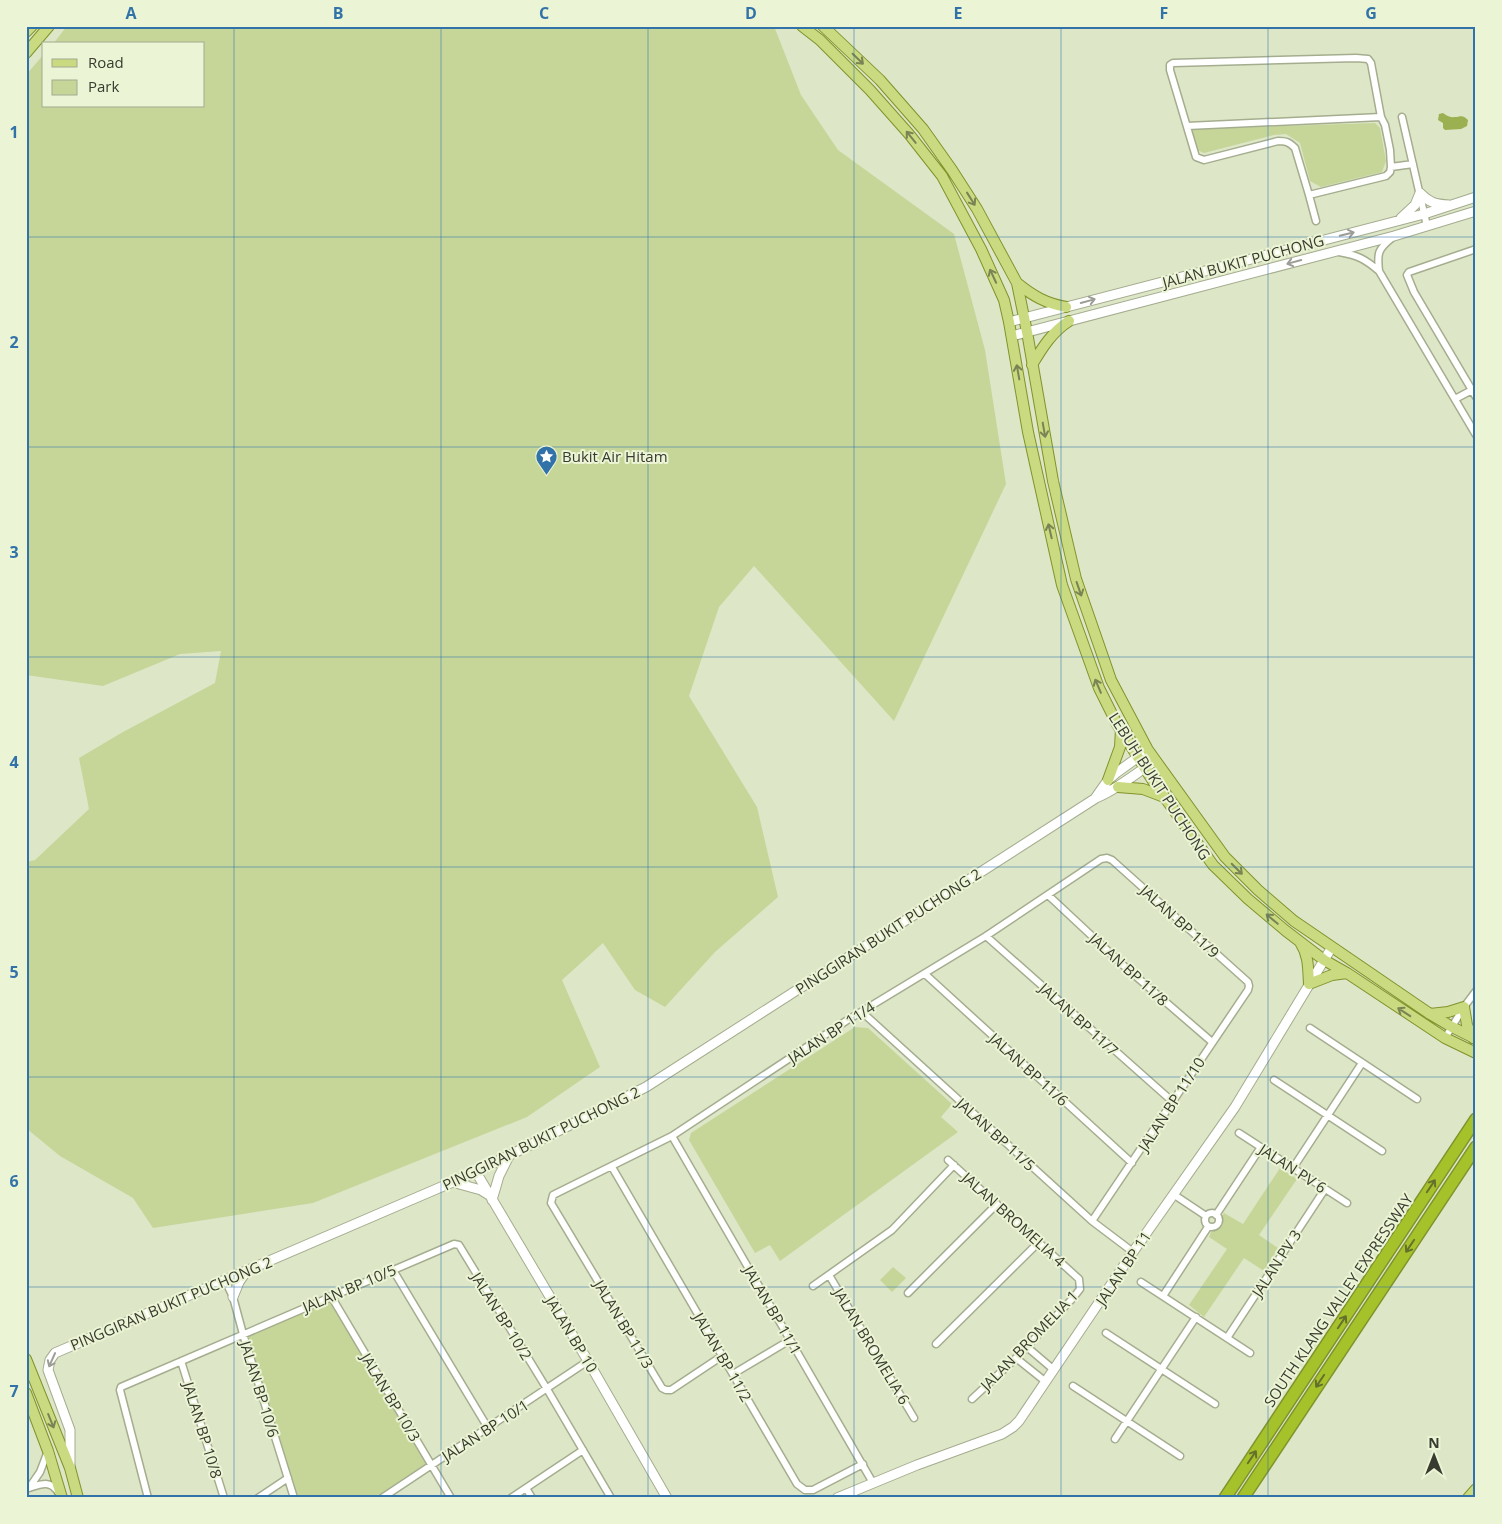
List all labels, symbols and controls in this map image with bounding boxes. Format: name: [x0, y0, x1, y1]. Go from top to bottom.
text: A: [125, 2, 137, 24]
text: B: [333, 2, 343, 24]
text: C: [539, 2, 549, 24]
text: D: [745, 2, 757, 24]
text: E: [954, 2, 963, 24]
text: F: [1160, 2, 1168, 24]
text: G: [1365, 2, 1377, 24]
legend: [42, 42, 205, 108]
text: Road: [88, 52, 124, 72]
one-way arrow: [852, 53, 865, 65]
text: Park: [88, 76, 119, 96]
text: 1: [9, 121, 19, 143]
one-way arrow: [906, 130, 917, 143]
one-way arrow: [966, 192, 976, 206]
one-way arrow: [1339, 228, 1355, 238]
street label: JALAN BUKIT PUCHONG: [1158, 230, 1326, 293]
one-way arrow: [1287, 258, 1303, 267]
one-way arrow: [988, 269, 998, 284]
one-way arrow: [1080, 296, 1096, 306]
text: 2: [9, 331, 19, 353]
one-way arrow: [1013, 364, 1023, 380]
one-way arrow: [1040, 422, 1050, 438]
place icon: Bukit Air Hitam: [534, 444, 558, 475]
place label: Bukit Air Hitam: [562, 446, 668, 466]
one-way arrow: [1045, 524, 1054, 540]
text: 3: [9, 541, 19, 563]
one-way arrow: [1075, 581, 1084, 596]
one-way arrow: [1093, 679, 1103, 694]
street label: LEBUH BUKIT PUCHONG: [1105, 708, 1215, 864]
text: 4: [9, 751, 19, 773]
street label: PINGGIRAN BUKIT PUCHONG 2: [791, 863, 985, 999]
one-way arrow: [1231, 863, 1243, 875]
street label: JALAN BP 11/9: [1135, 879, 1224, 962]
one-way arrow: [1266, 914, 1279, 925]
street label: JALAN BP 11/8: [1084, 927, 1173, 1010]
text: 5: [9, 961, 19, 983]
street label: JALAN BP 11/7: [1034, 977, 1123, 1060]
street label: JALAN BP 11/4: [782, 996, 879, 1069]
one-way arrow: [1398, 1007, 1412, 1017]
street label: JALAN BP 11/6: [984, 1027, 1073, 1110]
street label: JALAN BP 11/10: [1132, 1053, 1209, 1157]
street label: PINGGIRAN BUKIT PUCHONG 2: [439, 1081, 643, 1195]
street label: JALAN BP 11/5: [951, 1092, 1040, 1175]
street label: JALAN PV 6: [1254, 1138, 1331, 1197]
street label: JALAN BROMELIA 4: [957, 1166, 1070, 1271]
text: 6: [9, 1170, 19, 1192]
one-way arrow: [1426, 1180, 1436, 1194]
street label: SOUTH KLANG VALLEY EXPRESSWAY: [1259, 1189, 1417, 1411]
street label: JALAN PV 3: [1246, 1225, 1305, 1302]
street label: JALAN BP 11: [1090, 1227, 1155, 1311]
one-way arrow: [1405, 1239, 1415, 1253]
street label: PINGGIRAN BUKIT PUCHONG 2: [67, 1251, 275, 1355]
street label: JALAN BP 10/5: [297, 1259, 399, 1317]
street label: JALAN BP 11/1: [738, 1260, 807, 1358]
street label: JALAN BP 10/2: [466, 1267, 537, 1364]
street label: JALAN BP 11/3: [589, 1274, 658, 1372]
street label: JALAN BROMELIA 6: [828, 1282, 915, 1408]
street label: JALAN BROMELIA 1: [974, 1285, 1082, 1396]
street label: JALAN BP 10: [540, 1290, 603, 1376]
street label: JALAN BP 11/2: [688, 1307, 757, 1405]
one-way arrow: [1337, 1315, 1347, 1329]
street label: JALAN BP 10/6: [235, 1336, 284, 1440]
street label: JALAN BP 10/3: [356, 1347, 425, 1445]
one-way arrow: [47, 1353, 57, 1368]
one-way arrow: [1315, 1374, 1325, 1388]
street label: JALAN BP 10/8: [178, 1377, 227, 1481]
text: 7: [9, 1380, 19, 1402]
street label: JALAN BP 10/1: [436, 1394, 532, 1467]
one-way arrow: [47, 1412, 56, 1428]
north arrow: [1410, 1432, 1460, 1482]
text: N: [1428, 1433, 1440, 1452]
one-way arrow: [1247, 1450, 1257, 1464]

